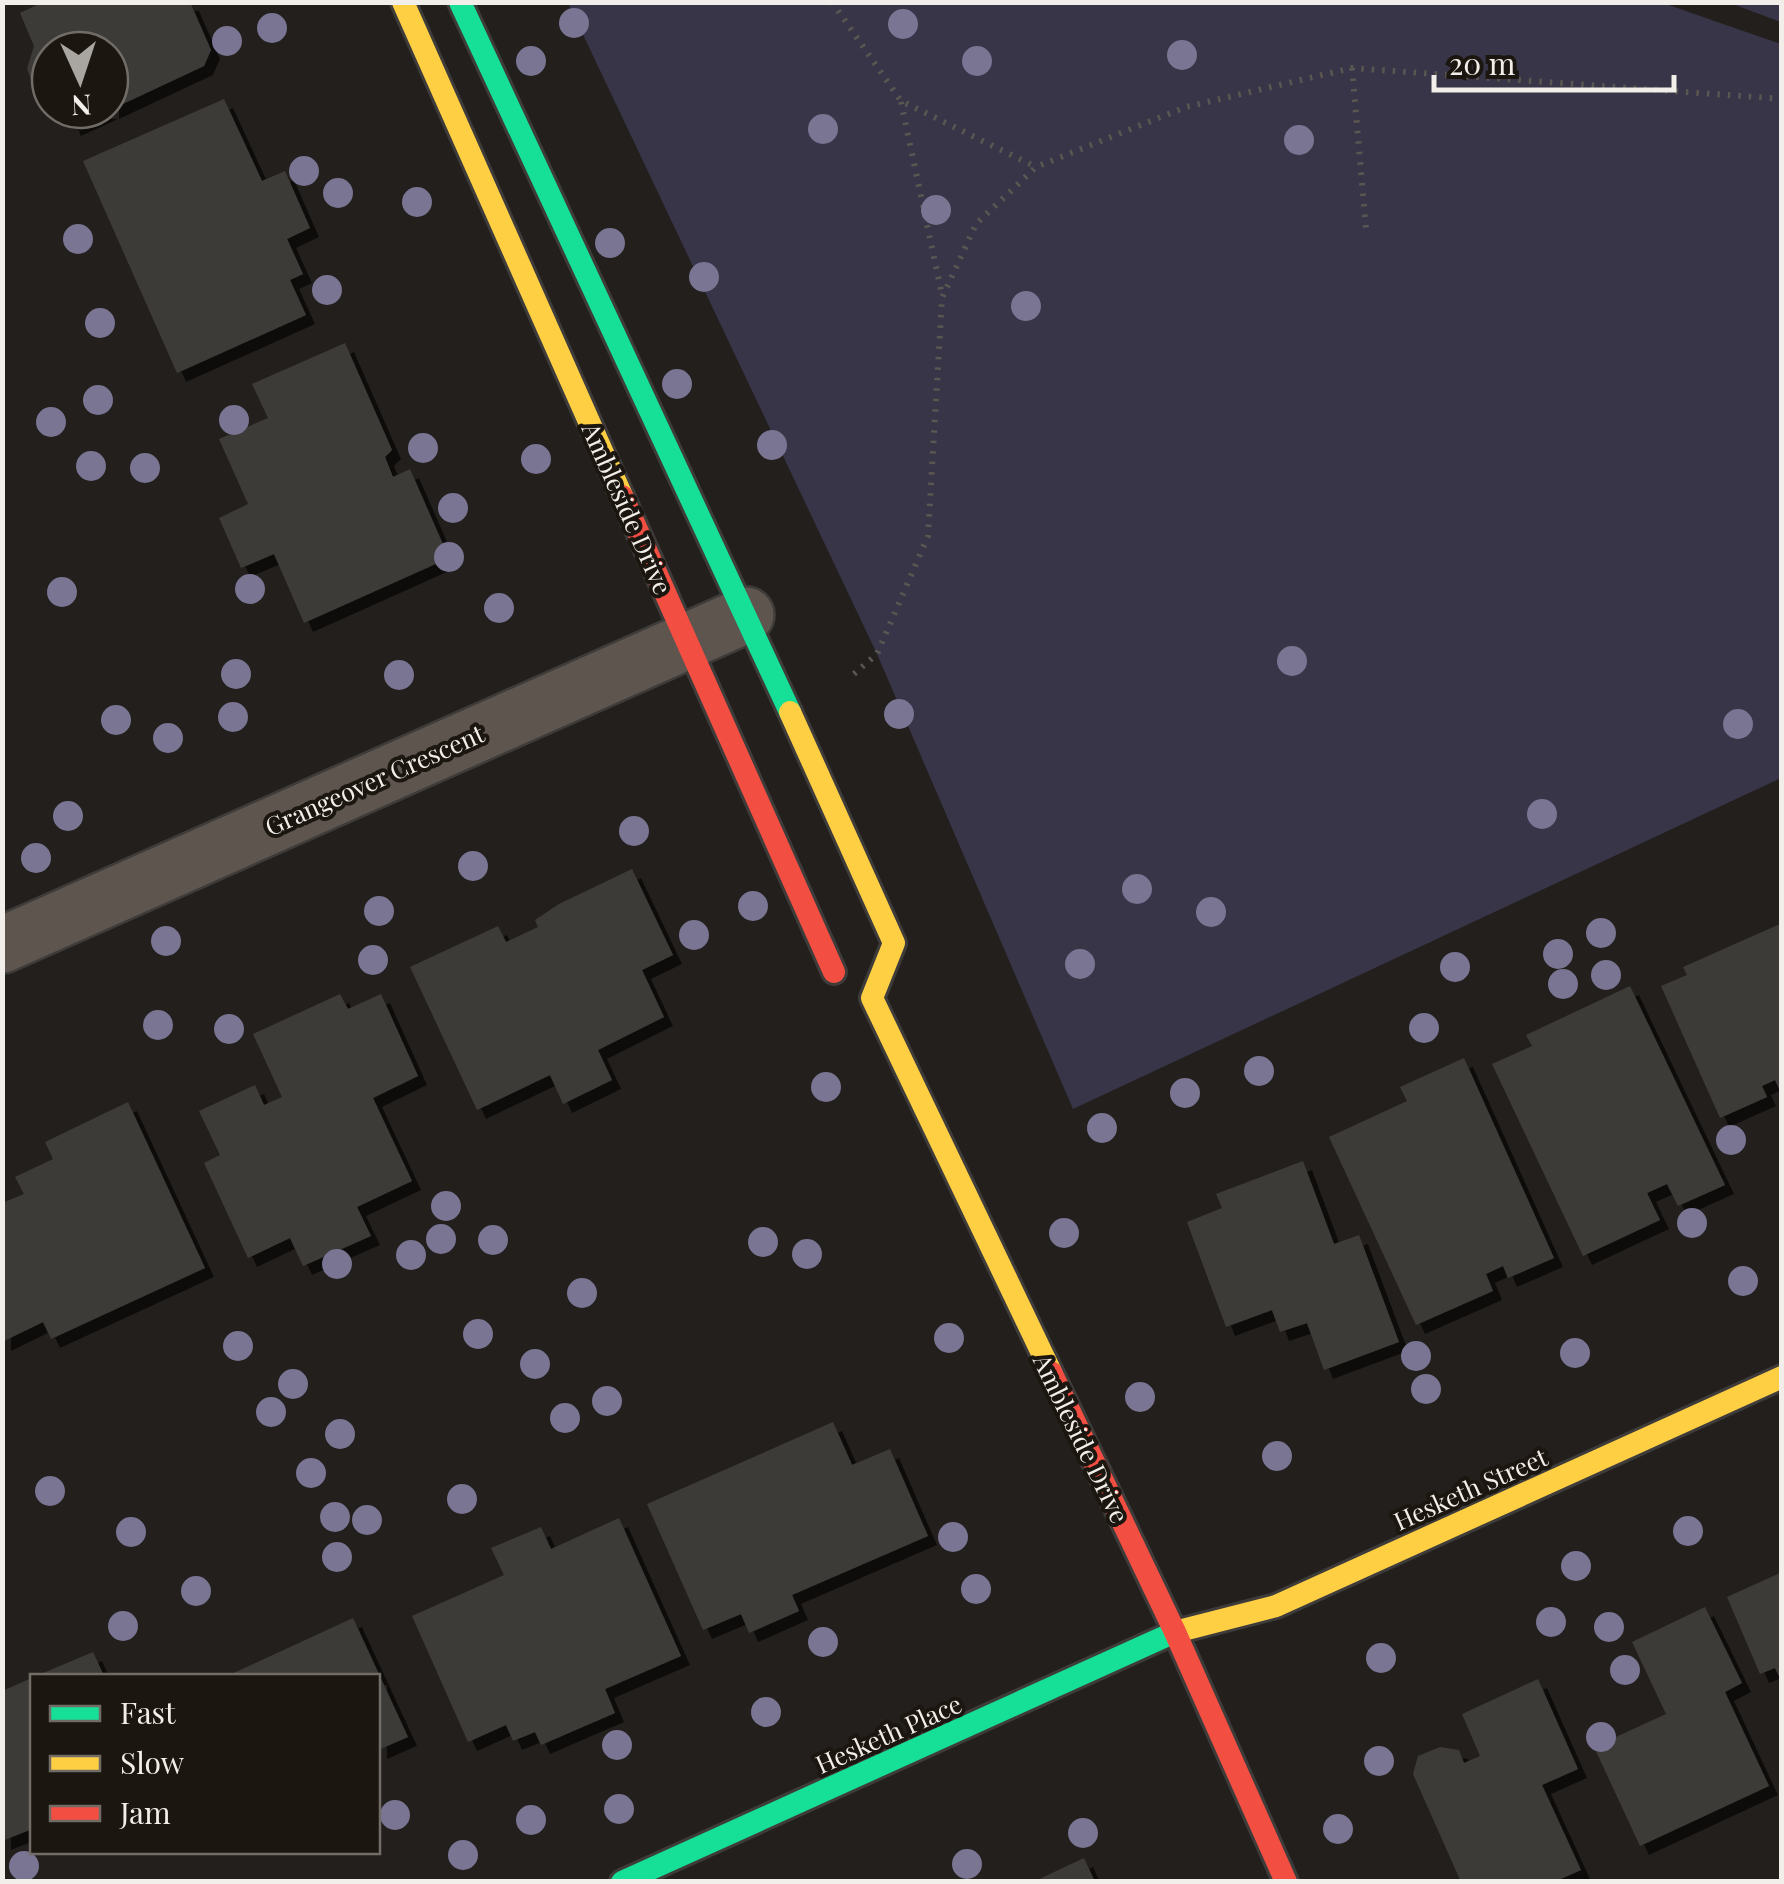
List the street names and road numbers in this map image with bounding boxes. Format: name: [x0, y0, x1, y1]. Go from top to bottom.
street label: Ambleside Drive: [575, 416, 681, 599]
street label: Grangeover Crescent: [259, 715, 490, 842]
street label: Ambleside Drive: [1026, 1347, 1137, 1528]
street label: Hesketh Street: [1388, 1439, 1553, 1537]
street label: Hesketh Place: [810, 1686, 966, 1780]

